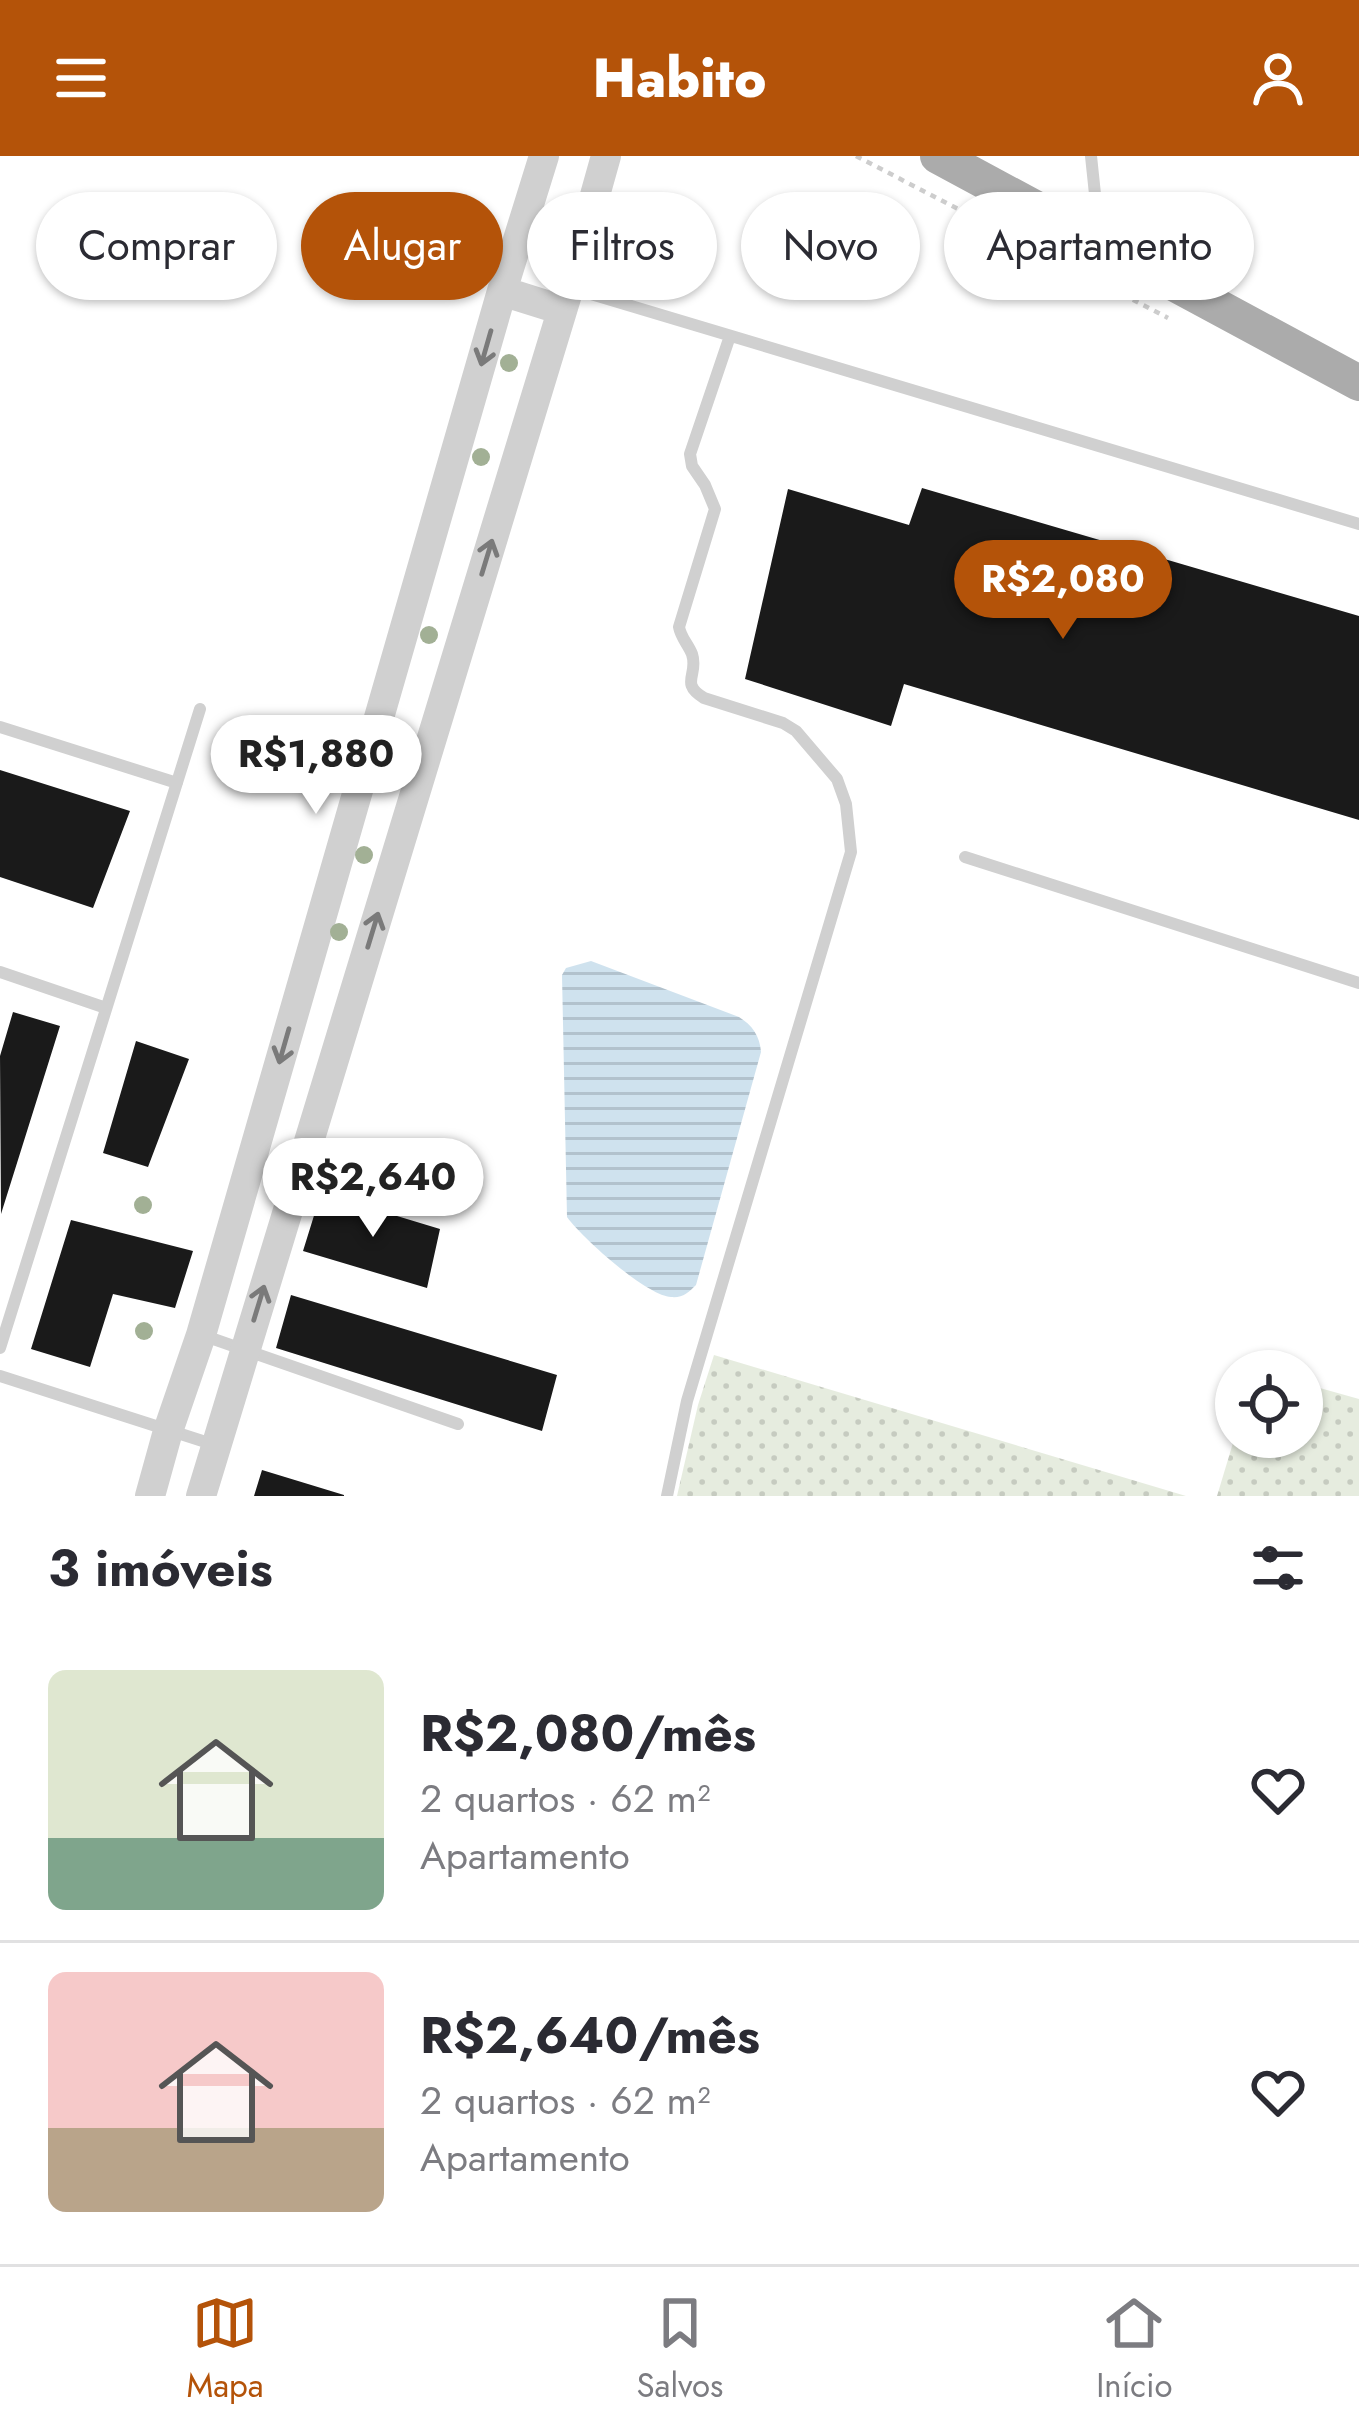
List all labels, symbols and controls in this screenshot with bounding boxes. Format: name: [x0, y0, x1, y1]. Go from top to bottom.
text: Habito: [593, 39, 766, 117]
icon: menu: [48, 45, 114, 111]
icon: person: [1245, 45, 1311, 111]
chip: Comprar: [36, 192, 277, 300]
chip: Alugar: [301, 192, 503, 300]
chip: Filtros: [527, 192, 717, 300]
chip: Novo: [741, 192, 920, 300]
chip: Apartamento: [944, 192, 1254, 300]
one-way arrow: [473, 329, 495, 367]
one-way arrow: [477, 539, 499, 577]
pin: R$2,080: [952, 540, 1174, 642]
text: R$2,080: [981, 550, 1145, 607]
pin: R$1,880: [205, 715, 427, 817]
text: R$1,880: [238, 725, 394, 782]
one-way arrow: [363, 912, 385, 950]
one-way arrow: [272, 1026, 294, 1064]
pin: R$2,640: [262, 1138, 484, 1240]
text: R$2,640: [290, 1148, 456, 1205]
one-way arrow: [249, 1285, 271, 1323]
map controls: [1215, 1350, 1323, 1458]
button: locate: [1215, 1350, 1323, 1458]
text: 3 imóveis: [48, 1531, 273, 1605]
icon: filters: [1245, 1535, 1311, 1601]
text: R$2,080/mês: [420, 1696, 756, 1770]
icon: home: [144, 1718, 288, 1862]
icon: heart: [1245, 1757, 1311, 1823]
text: 2 quartos · 62 m²: [420, 1770, 710, 1827]
text: Apartamento: [420, 1827, 630, 1884]
text: R$2,640/mês: [420, 1998, 760, 2072]
icon: home: [144, 2020, 288, 2164]
icon: heart: [1245, 2059, 1311, 2125]
text: 2 quartos · 62 m²: [420, 2072, 710, 2129]
text: Apartamento: [420, 2129, 630, 2186]
tab: Mapa: [186, 2290, 264, 2409]
tab: Salvos: [637, 2290, 723, 2409]
tab: Início: [1096, 2290, 1173, 2409]

